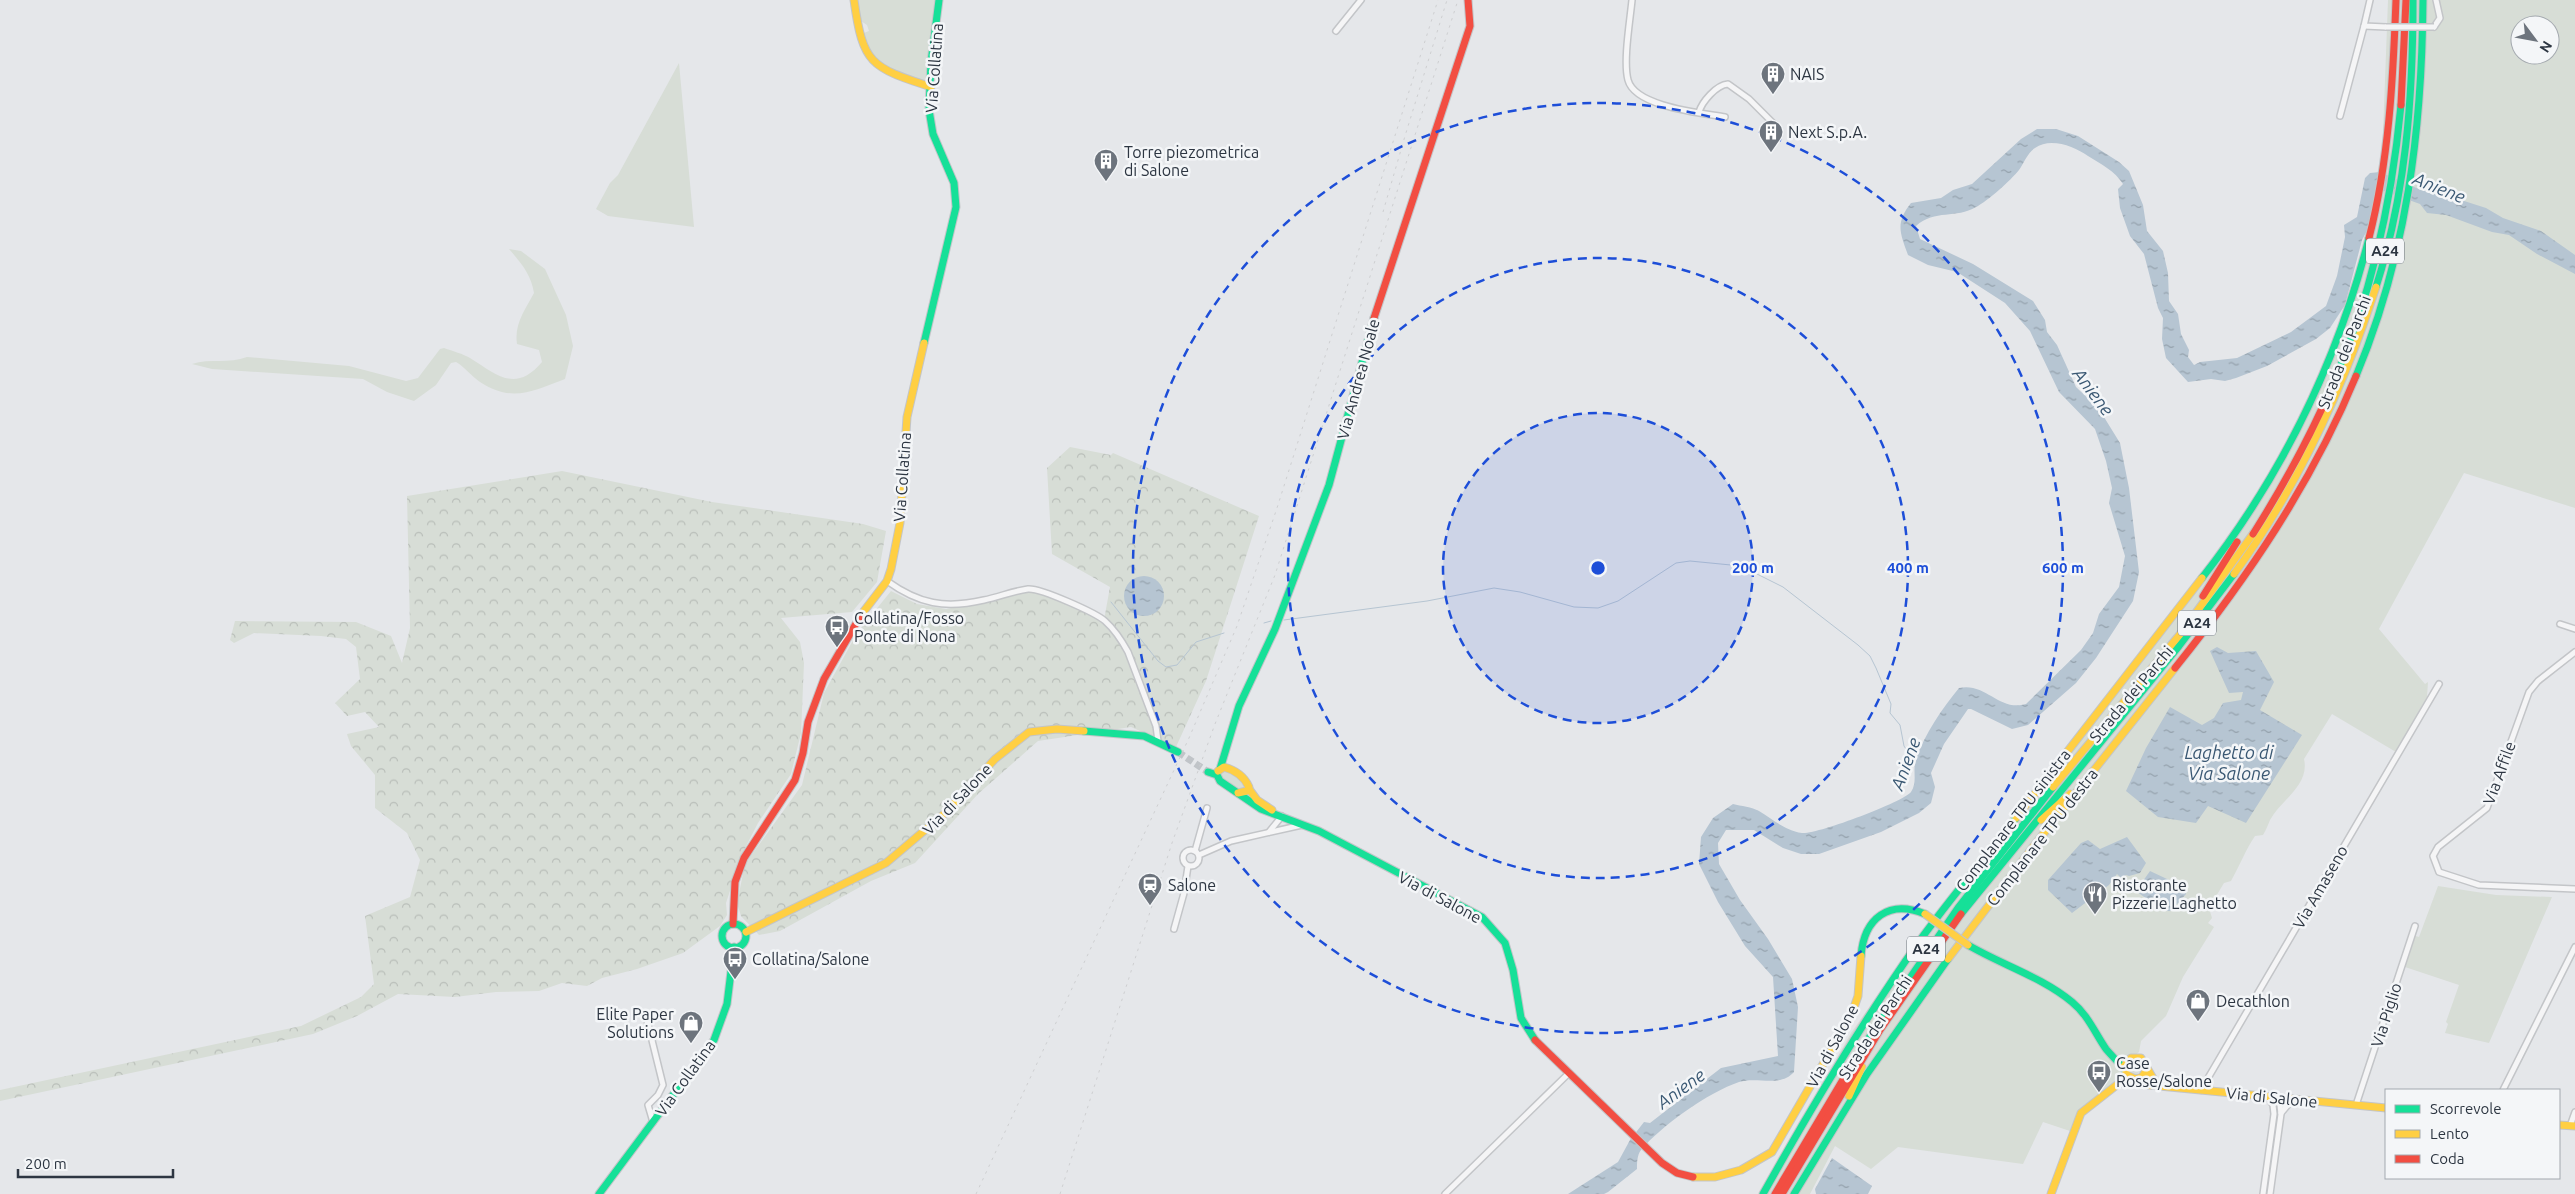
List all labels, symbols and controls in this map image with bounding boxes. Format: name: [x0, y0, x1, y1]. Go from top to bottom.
north arrow: [2510, 15, 2560, 65]
street label: Via Collatina: [922, 23, 946, 113]
text: N: [2536, 38, 2556, 56]
building icon: NAIS: [1760, 61, 1786, 95]
place label: NAIS: [1790, 65, 1824, 83]
building icon: Next S.p.A.: [1758, 119, 1784, 153]
place label: Next S.p.A.: [1788, 123, 1867, 141]
place label: Torre piezometrica di Salone: [1124, 143, 1259, 179]
building icon: Torre piezometrica di Salone: [1093, 148, 1119, 182]
water label: Aniene: [2410, 167, 2468, 207]
road number: A24: [2366, 238, 2404, 264]
street label: Strada dei Parchi: [2314, 293, 2374, 411]
street label: Via Andrea Noale: [1333, 317, 1383, 441]
water label: Aniene: [2069, 363, 2118, 419]
street label: Via Collatina: [890, 432, 914, 522]
centre of rings: [1589, 559, 1607, 577]
text: 200 m: [1732, 559, 1774, 576]
text: 400 m: [1887, 559, 1929, 576]
text: 600 m: [2042, 559, 2084, 576]
place label: Collatina/Fosso Ponte di Nona: [854, 609, 964, 645]
road number: A24: [2178, 610, 2216, 636]
bus stop icon: Collatina/Fosso Ponte di Nona: [824, 614, 850, 648]
street label: Strada dei Parchi: [2086, 642, 2176, 746]
water label: Aniene: [1886, 735, 1924, 794]
street label: Via Affile: [2479, 739, 2519, 807]
water label: Laghetto di Via Salone: [2184, 742, 2274, 783]
street label: Complanare TPU sinistra: [1952, 745, 2074, 895]
street label: Via di Salone: [919, 760, 995, 838]
street label: Complanare TPU destra: [1983, 765, 2101, 909]
street label: Via Amaseno: [2289, 842, 2351, 932]
street label: Via di Salone: [1395, 868, 1485, 926]
station icon: Salone: [1137, 872, 1163, 906]
place label: Salone: [1168, 876, 1216, 894]
place label: Ristorante Pizzerie Laghetto: [2112, 876, 2237, 912]
restaurant icon: Ristorante Pizzerie Laghetto: [2082, 881, 2108, 915]
road number: A24: [1907, 936, 1945, 962]
bus stop icon: Collatina/Salone: [722, 946, 748, 980]
place label: Collatina/Salone: [752, 950, 869, 968]
street label: Strada dei Parchi: [1835, 972, 1915, 1082]
street label: Via Piglio: [2367, 981, 2405, 1049]
shop icon: Decathlon: [2185, 988, 2211, 1022]
place label: Decathlon: [2216, 992, 2290, 1010]
street label: Via di Salone: [1803, 1001, 1861, 1091]
place label: Elite Paper Solutions: [596, 1005, 674, 1041]
shop icon: Elite Paper Solutions: [678, 1010, 704, 1044]
street label: Via Collatina: [651, 1036, 719, 1120]
place label: Case Rosse/Salone: [2116, 1054, 2212, 1090]
bus stop icon: Case Rosse/Salone: [2086, 1059, 2112, 1093]
water label: Aniene: [1652, 1064, 1708, 1113]
street label: Via di Salone: [2226, 1083, 2318, 1111]
legend: [2385, 1089, 2560, 1179]
text: Scorrevole: [2430, 1100, 2501, 1117]
text: Lento: [2430, 1125, 2469, 1142]
scale bar: [18, 1146, 172, 1178]
text: Coda: [2430, 1150, 2464, 1167]
text: 200 m: [25, 1155, 67, 1172]

